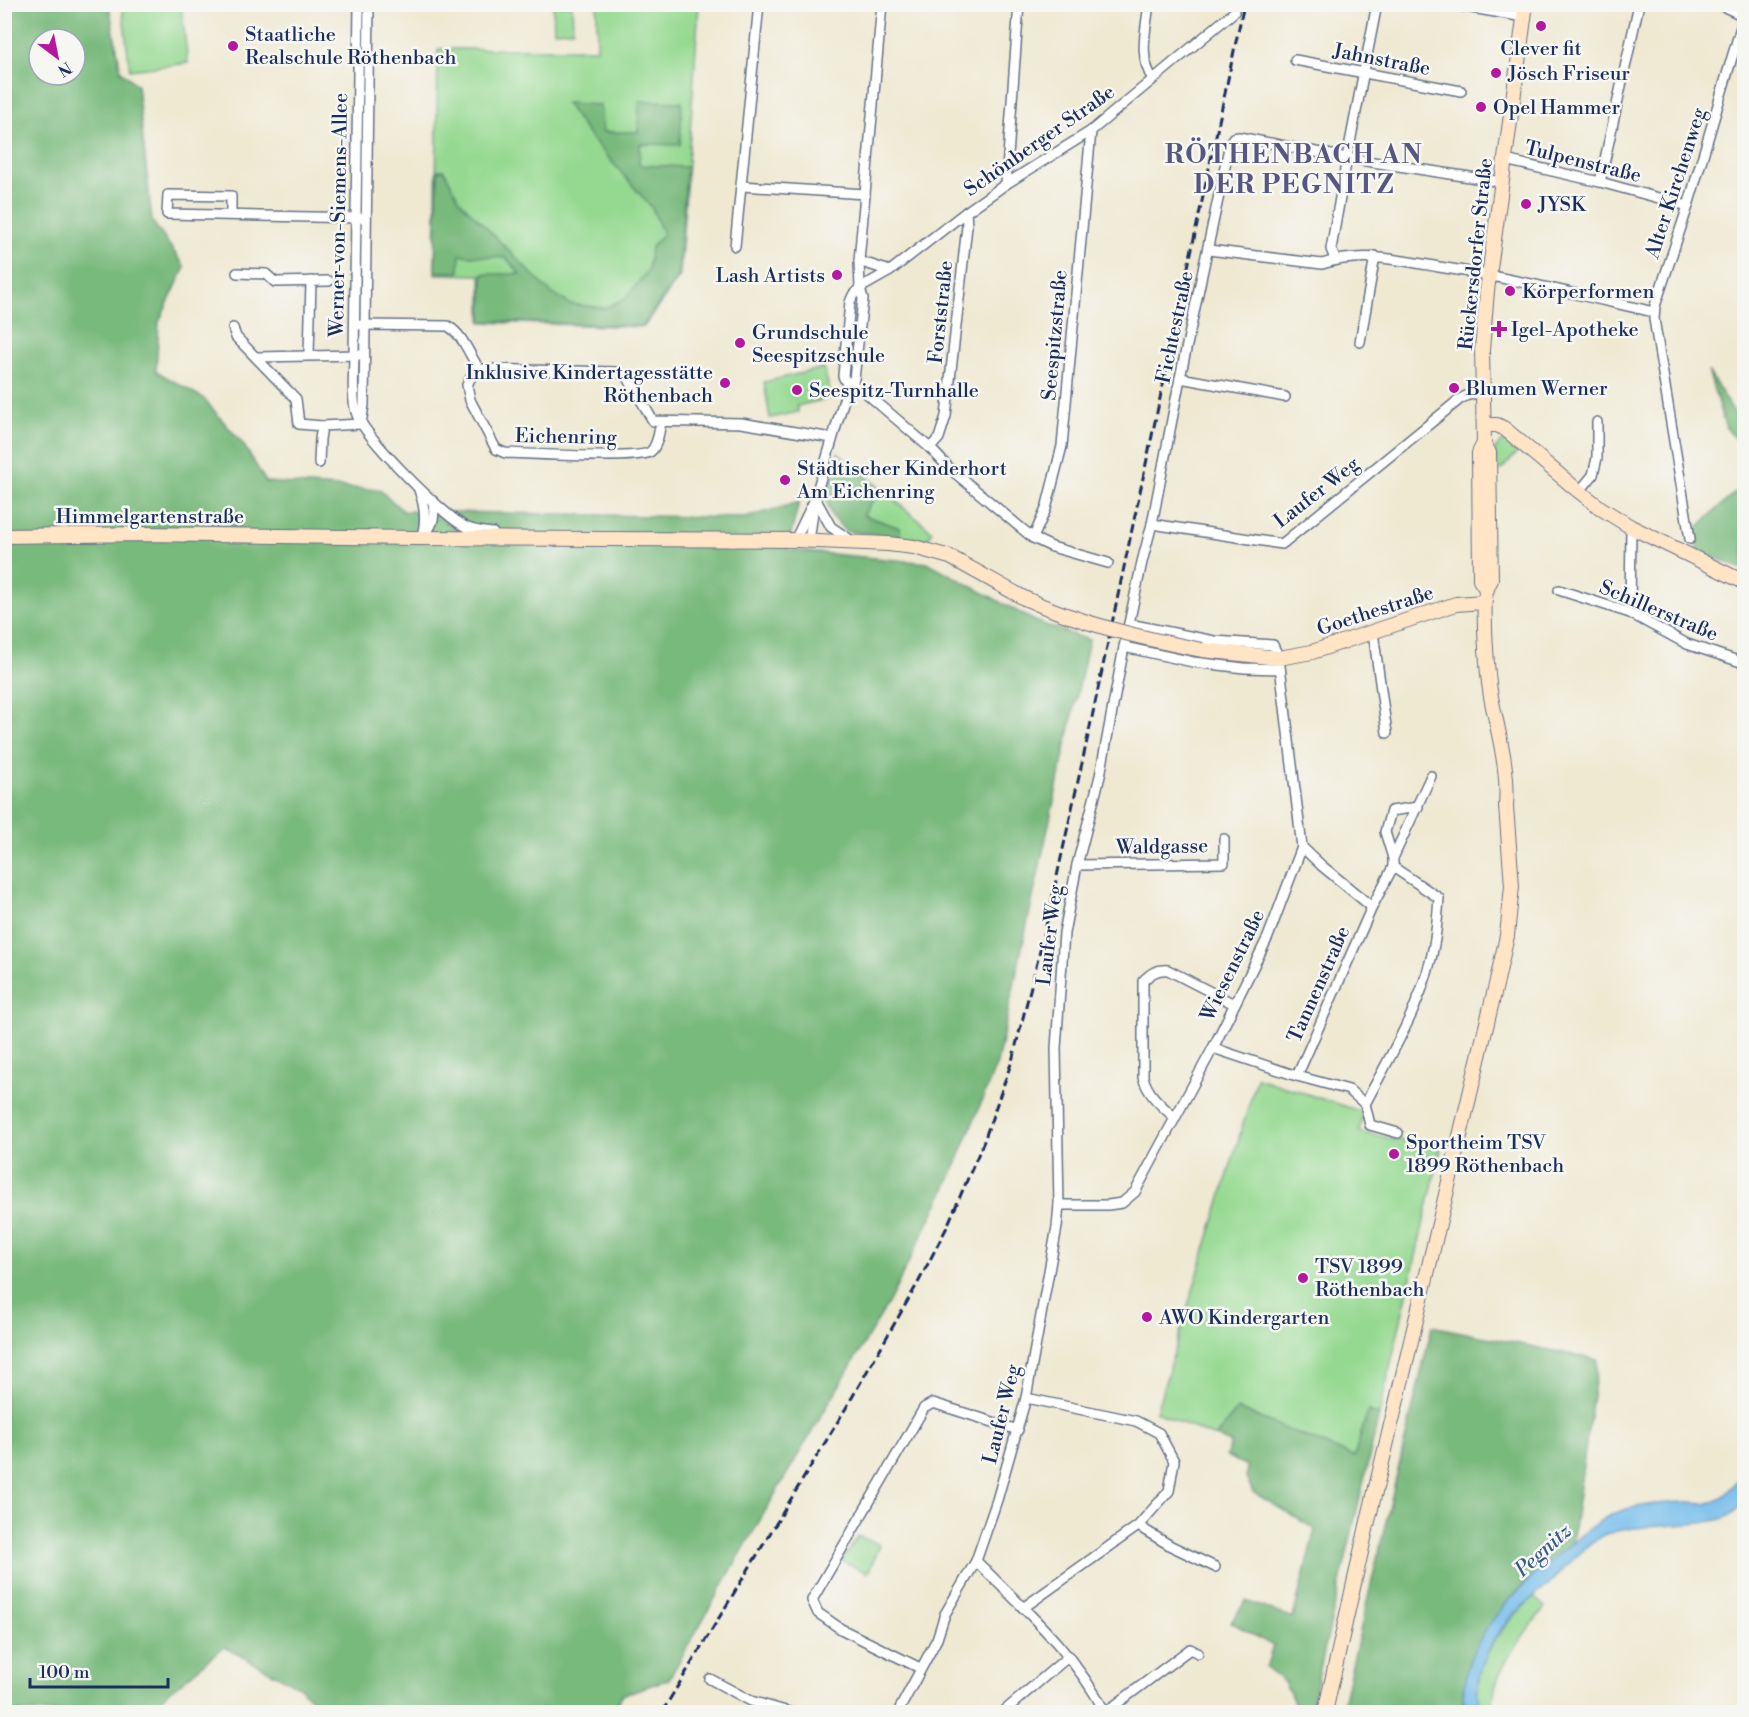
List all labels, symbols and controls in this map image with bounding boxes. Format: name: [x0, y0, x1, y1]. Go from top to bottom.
marker: Clever fit: [1534, 19, 1548, 33]
place label: Staatliche Realschule Röthenbach: [245, 23, 456, 71]
north arrow: [27, 27, 87, 87]
place label: Clever fit: [1500, 37, 1582, 62]
marker: Staatliche Realschule Röthenbach: [226, 39, 240, 53]
street label: Jahnstraße: [1330, 39, 1432, 82]
text: N: [53, 57, 75, 81]
place label: Jösch Friseur: [1507, 62, 1630, 87]
marker: Jösch Friseur: [1489, 66, 1503, 80]
street label: Schönberger Straße: [960, 80, 1120, 203]
street label: Werner-von-Siemens-Allee: [325, 93, 354, 338]
place label: Opel Hammer: [1493, 96, 1621, 121]
marker: Opel Hammer: [1474, 100, 1488, 114]
street label: Alter Kirchenweg: [1640, 104, 1713, 263]
street label: Tulpenstraße: [1522, 136, 1644, 189]
district label: RÖTHENBACH AN DER PEGNITZ: [1165, 137, 1423, 201]
street label: Rückersdorfer Straße: [1454, 157, 1499, 351]
place label: JYSK: [1537, 193, 1587, 218]
marker: JYSK: [1519, 197, 1533, 211]
street label: Forststraße: [924, 259, 959, 365]
place label: Lash Artists: [715, 264, 825, 289]
marker: Lash Artists: [830, 268, 844, 282]
street label: Seespitzstraße: [1037, 269, 1074, 401]
street label: Fichtestraße: [1151, 269, 1200, 386]
place label: Körperformen: [1522, 280, 1654, 305]
marker: Körperformen: [1503, 284, 1517, 298]
place label: Igel-Apotheke: [1511, 318, 1639, 343]
place label: Grundschule Seespitzschule: [752, 321, 885, 369]
marker: Igel-Apotheke: [1492, 322, 1506, 336]
marker: Grundschule Seespitzschule: [733, 336, 747, 350]
place label: Inklusive Kindertagesstätte Röthenbach: [466, 361, 713, 409]
marker: Inklusive Kindertagesstätte Röthenbach: [718, 376, 732, 390]
place label: Blumen Werner: [1465, 377, 1608, 402]
place label: Seespitz-Turnhalle: [809, 379, 979, 404]
marker: Blumen Werner: [1447, 381, 1461, 395]
marker: Seespitz-Turnhalle: [790, 383, 804, 397]
street label: Eichenring: [515, 424, 618, 451]
street label: Laufer Weg: [1269, 452, 1365, 534]
place label: Städtischer Kinderhort Am Eichenring: [796, 457, 1007, 505]
marker: Städtischer Kinderhort Am Eichenring: [778, 473, 792, 487]
street label: Himmelgartenstraße: [56, 505, 244, 530]
street label: Schillerstraße: [1595, 575, 1722, 648]
street label: Goethestraße: [1314, 581, 1437, 642]
street label: Waldgasse: [1115, 834, 1208, 861]
street label: Laufer Weg: [1032, 883, 1069, 987]
street label: Wiesenstraße: [1195, 906, 1271, 1026]
street label: Tannenstraße: [1283, 922, 1356, 1047]
place label: Sportheim TSV 1899 Röthenbach: [1406, 1131, 1564, 1179]
marker: Sportheim TSV 1899 Röthenbach: [1387, 1147, 1401, 1161]
place label: TSV 1899 Röthenbach: [1315, 1255, 1424, 1303]
marker: TSV 1899 Röthenbach: [1296, 1271, 1310, 1285]
place label: AWO Kindergarten: [1158, 1306, 1330, 1331]
marker: AWO Kindergarten: [1140, 1310, 1154, 1324]
street label: Laufer Weg: [978, 1361, 1027, 1467]
water label: Pegnitz: [1509, 1518, 1578, 1584]
scale bar: [30, 1651, 168, 1689]
text: 100 m: [39, 1661, 90, 1684]

